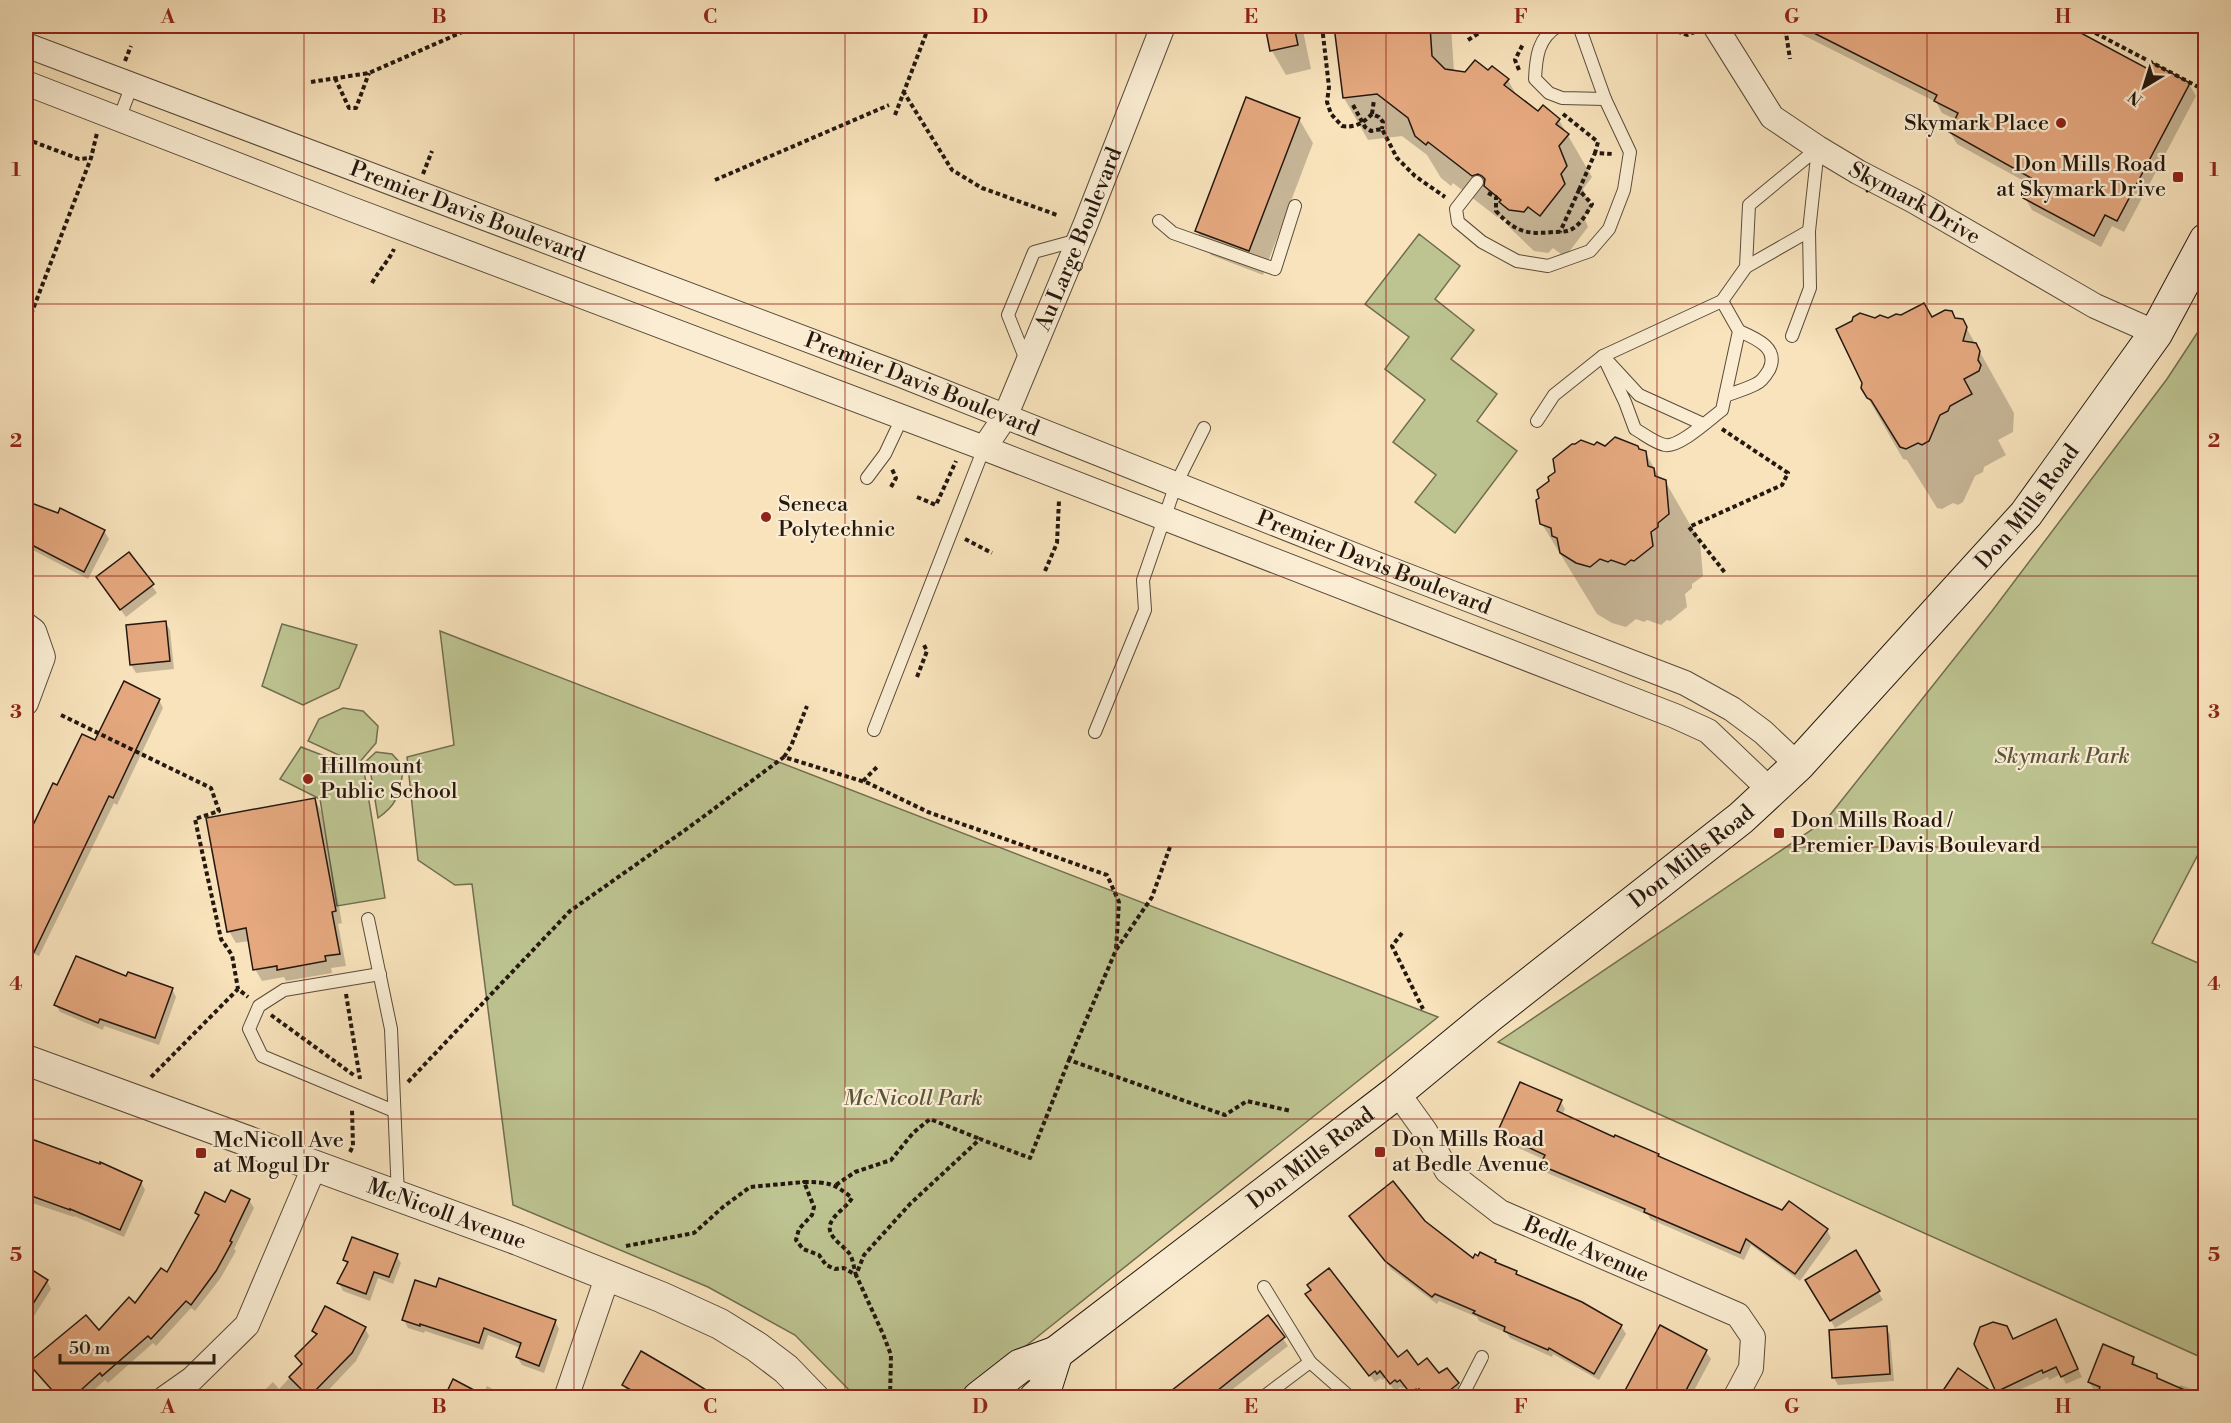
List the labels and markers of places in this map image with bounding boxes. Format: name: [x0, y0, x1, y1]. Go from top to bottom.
place label: Skymark Place: [1904, 110, 2049, 137]
marker: Skymark Place: [2054, 116, 2068, 130]
place label: Don Mills Road at Skymark Drive: [1996, 151, 2166, 203]
marker: Don Mills Road at Skymark Drive: [2171, 170, 2185, 184]
place label: Seneca Polytechnic: [778, 491, 895, 543]
marker: Seneca Polytechnic: [759, 510, 773, 524]
place label: Hillmount Public School: [320, 753, 458, 805]
marker: Hillmount Public School: [301, 772, 315, 786]
place label: Don Mills Road / Premier Davis Boulevard: [1791, 807, 2041, 859]
marker: Don Mills Road / Premier Davis Boulevard: [1772, 826, 1786, 840]
place label: Don Mills Road at Bedle Avenue: [1392, 1126, 1549, 1178]
place label: McNicoll Ave at Mogul Dr: [213, 1127, 344, 1179]
marker: Don Mills Road at Bedle Avenue: [1373, 1145, 1387, 1159]
marker: McNicoll Ave at Mogul Dr: [194, 1146, 208, 1160]

